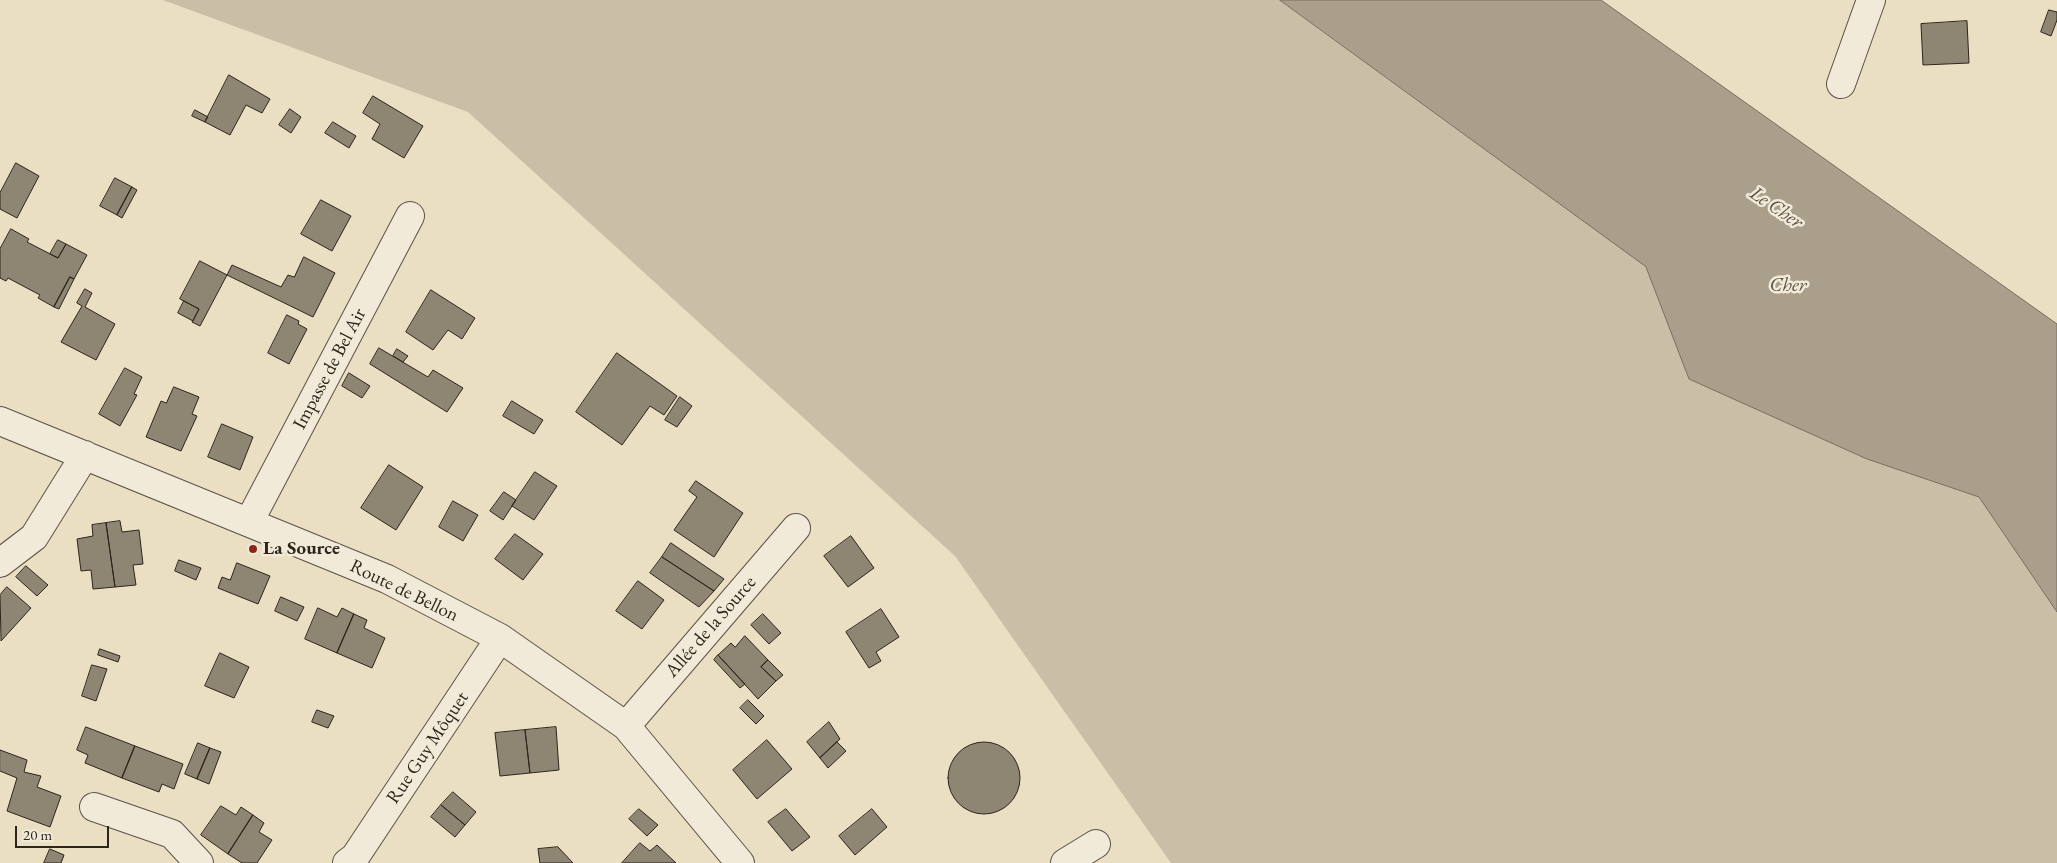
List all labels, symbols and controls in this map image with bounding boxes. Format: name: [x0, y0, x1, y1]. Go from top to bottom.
water label: Le Cher: [1745, 181, 1807, 235]
water label: Cher: [1770, 274, 1806, 298]
street label: Impasse de Bel Air: [289, 305, 371, 433]
place label: La Source: [263, 538, 340, 560]
marker: La Source: [247, 543, 259, 555]
street label: Route de Bellon: [346, 555, 462, 627]
street label: Allée de la Source: [661, 572, 761, 682]
street label: Rue Guy Môquet: [382, 688, 474, 808]
scale bar: [18, 816, 111, 848]
text: 20 m: [23, 825, 52, 844]

